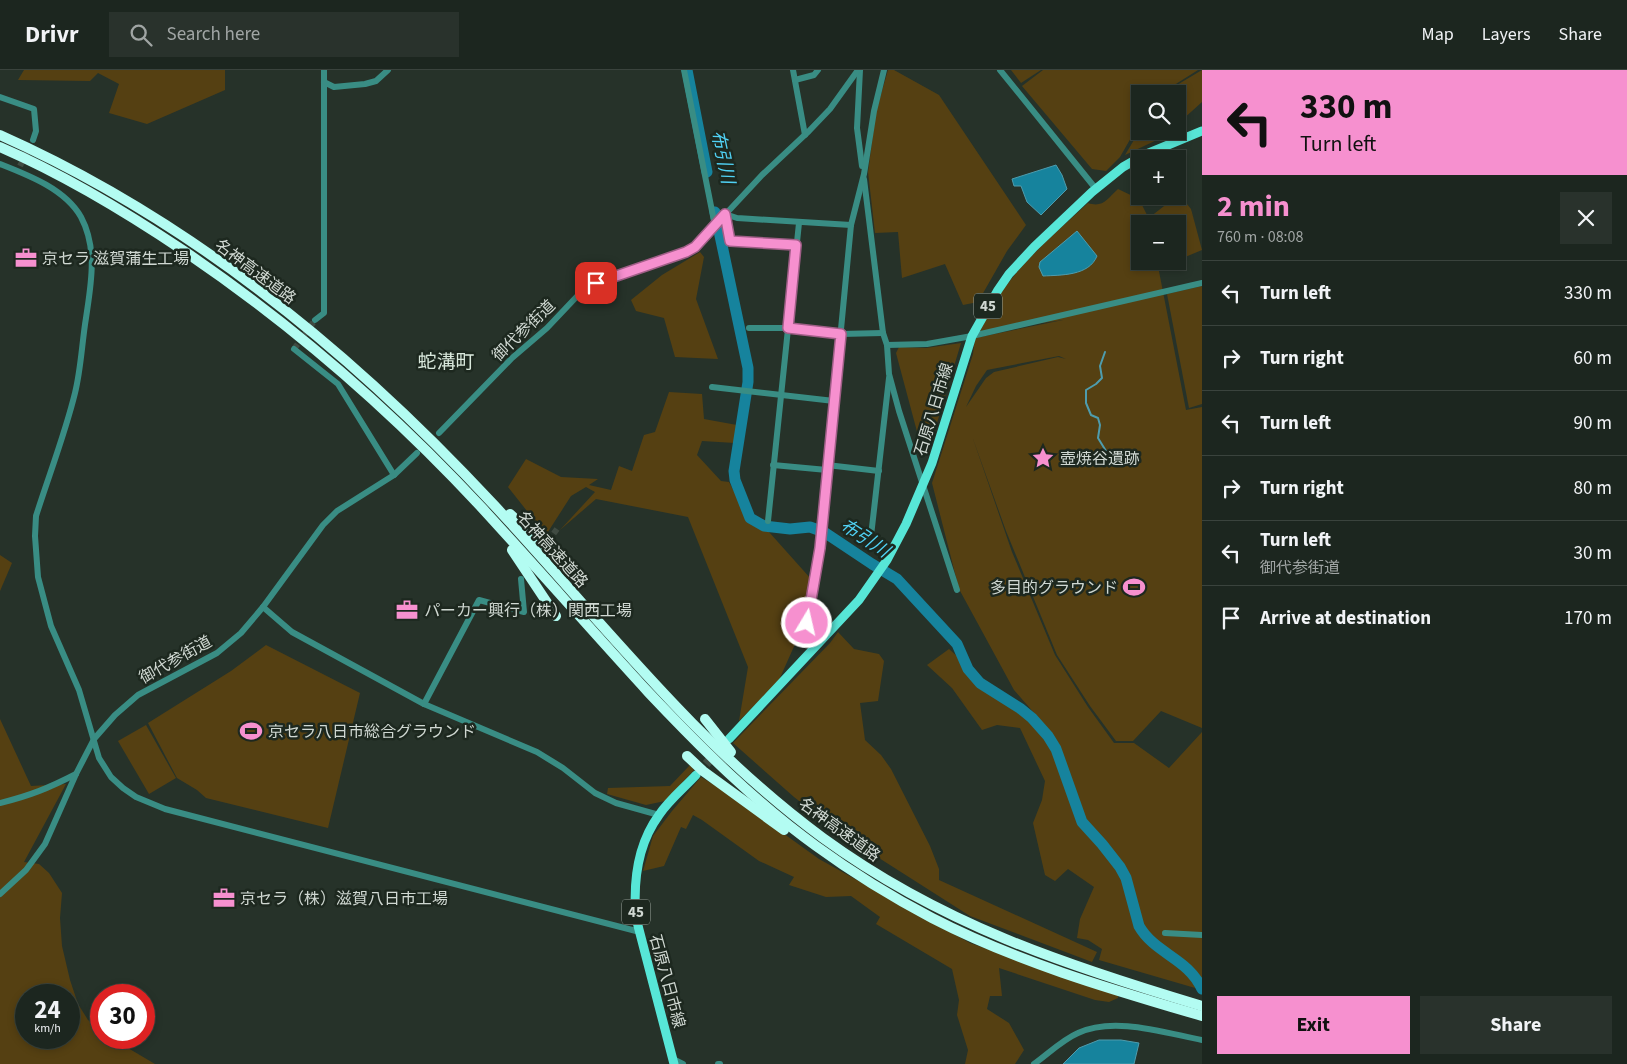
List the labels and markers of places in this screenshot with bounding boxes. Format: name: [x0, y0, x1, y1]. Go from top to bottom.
office icon: 京セラ 滋賀蒲生工場: [13, 245, 39, 271]
place label: 京セラ 滋賀蒲生工場: [42, 248, 189, 270]
pin: [575, 262, 617, 304]
place icon: 壺焼谷遺跡: [1030, 445, 1056, 471]
place label: 壺焼谷遺跡: [1060, 448, 1140, 470]
sports icon: 多目的グラウンド: [1121, 574, 1147, 600]
place label: 多目的グラウンド: [990, 577, 1118, 599]
office icon: パーカー興行（株）関西工場: [394, 597, 420, 623]
place label: パーカー興行（株）関西工場: [424, 600, 632, 622]
sports icon: 京セラ八日市総合グラウンド: [238, 718, 264, 744]
place label: 京セラ八日市総合グラウンド: [268, 721, 476, 743]
office icon: 京セラ（株）滋賀八日市工場: [211, 885, 237, 911]
place label: 京セラ（株）滋賀八日市工場: [240, 888, 448, 910]

